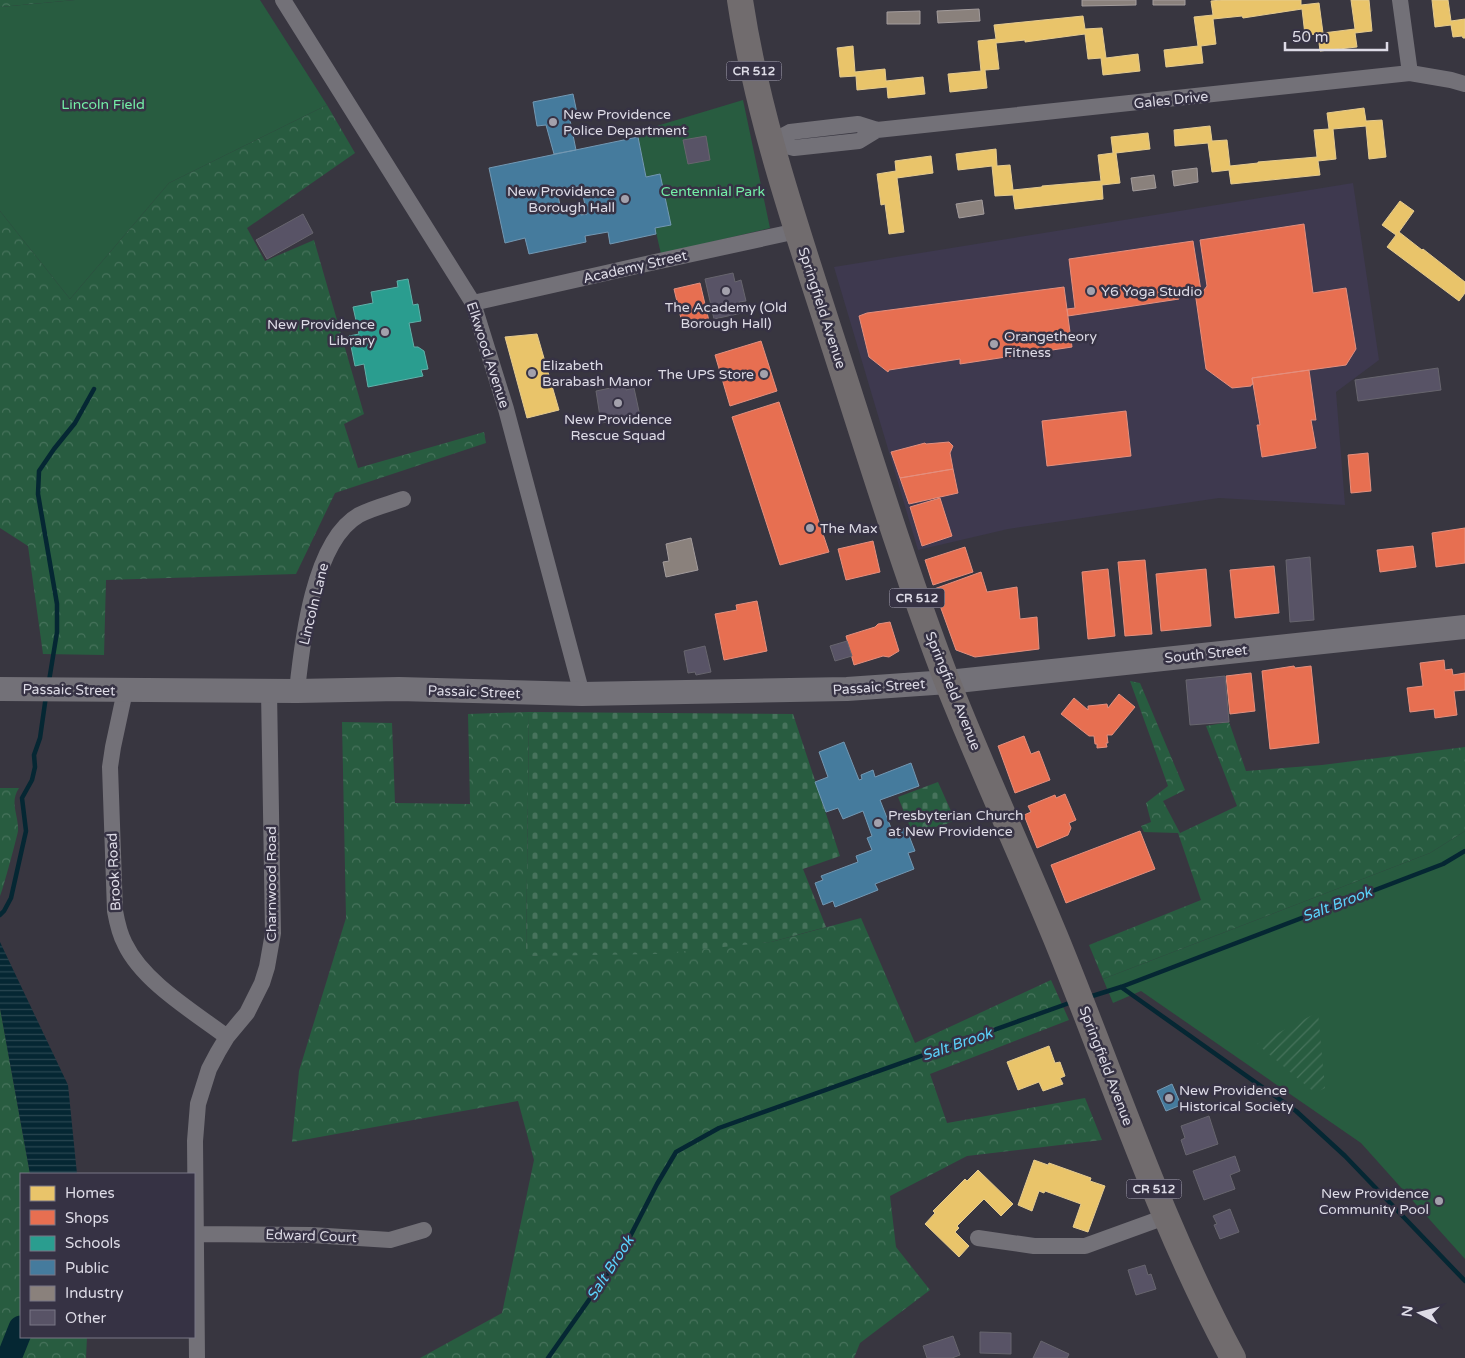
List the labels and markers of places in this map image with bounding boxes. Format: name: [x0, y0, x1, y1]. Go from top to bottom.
place label: New Providence Police Department: [563, 106, 687, 139]
marker: New Providence Police Department: [547, 116, 559, 128]
place label: New Providence Borough Hall: [507, 183, 615, 216]
marker: New Providence Borough Hall: [619, 193, 631, 205]
place label: Y6 Yoga Studio: [1101, 283, 1202, 300]
marker: The Academy (Old Borough Hall): [720, 285, 732, 297]
marker: Y6 Yoga Studio: [1085, 285, 1097, 297]
place label: The Academy (Old Borough Hall): [665, 299, 787, 332]
place label: New Providence Library: [267, 316, 375, 349]
marker: New Providence Library: [379, 326, 391, 338]
place label: Orangetheory Fitness: [1004, 328, 1097, 361]
marker: Orangetheory Fitness: [988, 338, 1000, 350]
place label: Elizabeth Barabash Manor: [542, 357, 653, 390]
place label: The UPS Store: [658, 366, 754, 383]
marker: Elizabeth Barabash Manor: [526, 367, 538, 379]
marker: The UPS Store: [758, 368, 770, 380]
marker: New Providence Rescue Squad: [612, 397, 624, 409]
place label: New Providence Rescue Squad: [564, 411, 672, 444]
place label: The Max: [820, 520, 878, 537]
marker: The Max: [804, 522, 816, 534]
place label: Presbyterian Church at New Providence: [888, 807, 1024, 840]
marker: Presbyterian Church at New Providence: [872, 817, 884, 829]
place label: New Providence Historical Society: [1179, 1082, 1294, 1115]
marker: New Providence Historical Society: [1163, 1092, 1175, 1104]
place label: New Providence Community Pool: [1319, 1185, 1429, 1218]
marker: New Providence Community Pool: [1433, 1195, 1445, 1207]

